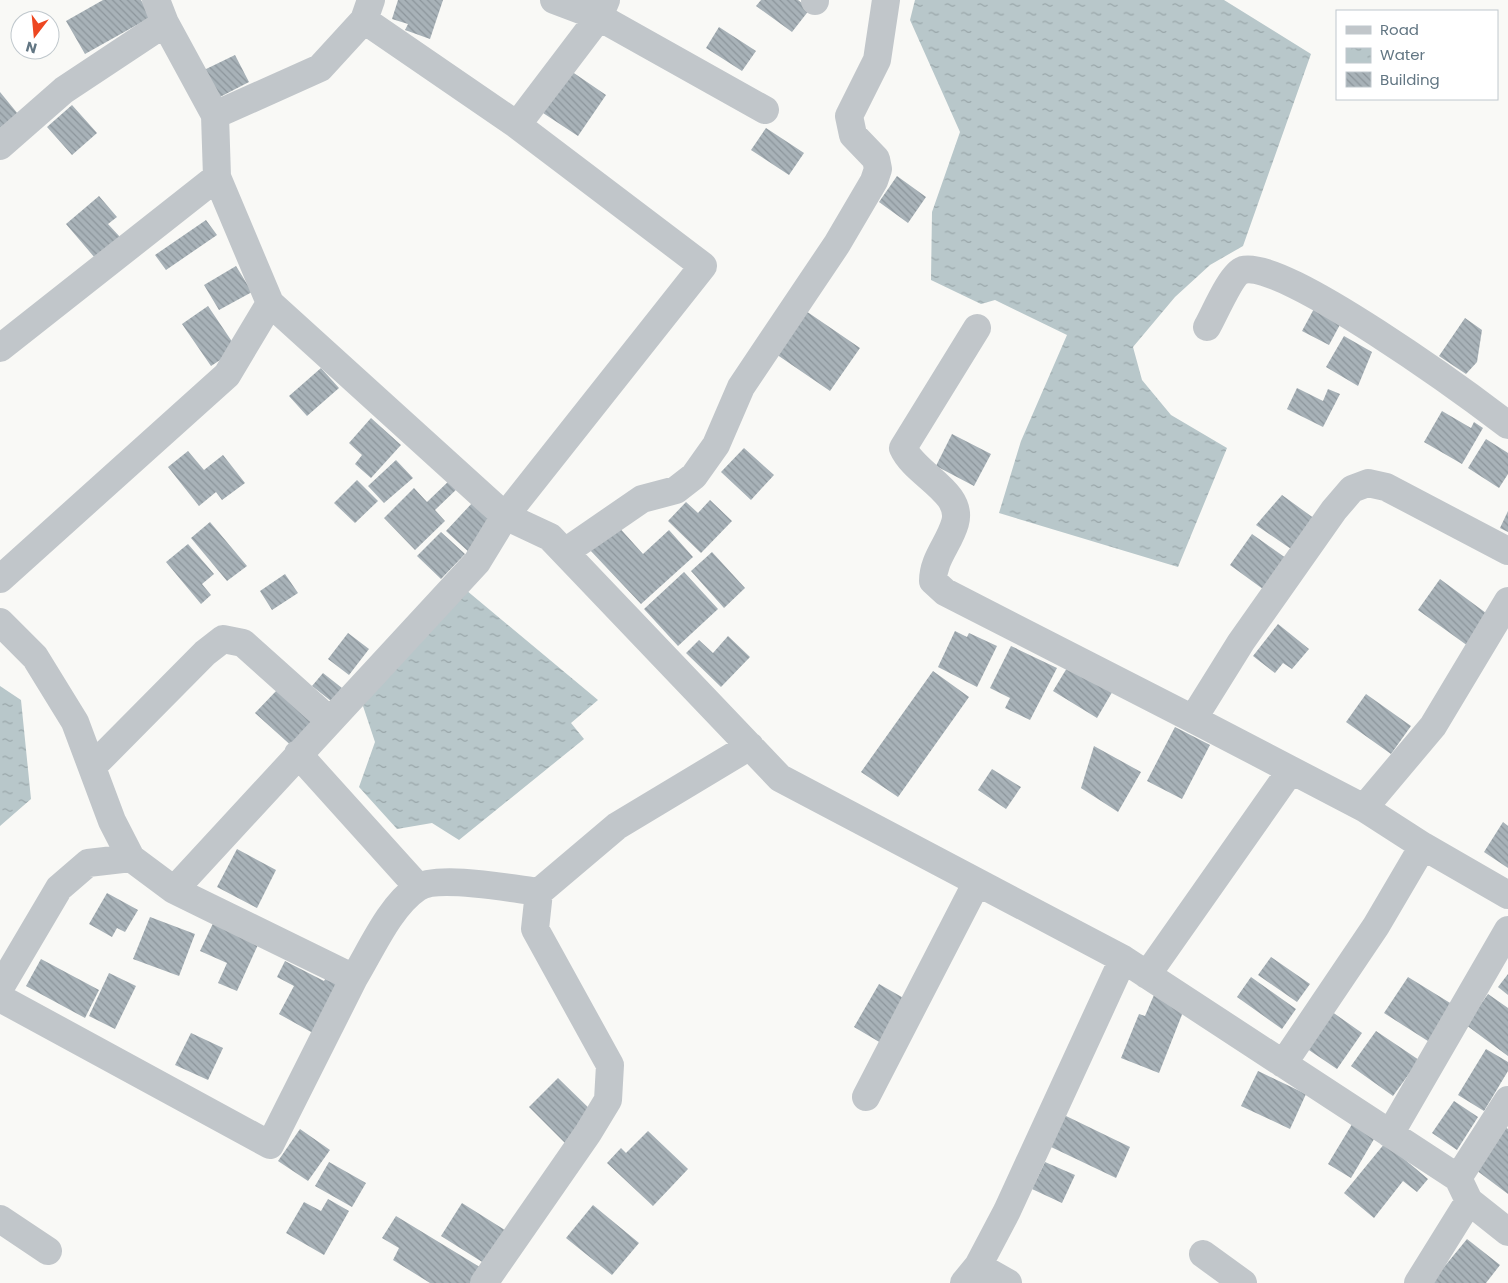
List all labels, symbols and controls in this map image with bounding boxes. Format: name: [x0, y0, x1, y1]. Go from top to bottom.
north arrow: [10, 10, 60, 60]
legend: [1336, 10, 1498, 100]
text: Road: [1380, 19, 1419, 40]
text: N: [24, 36, 39, 59]
text: Water: [1380, 44, 1426, 65]
text: Building: [1380, 69, 1440, 90]

